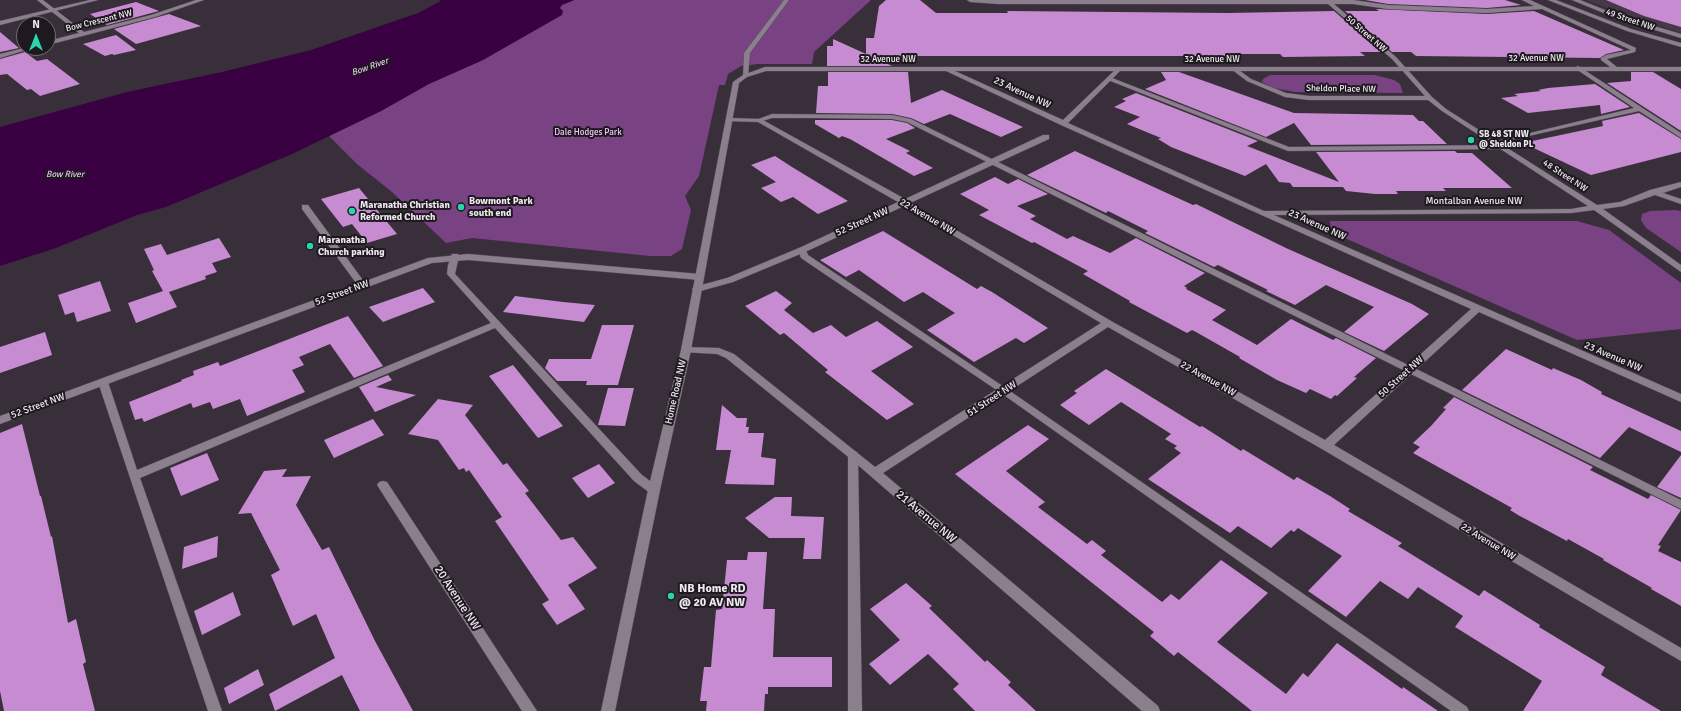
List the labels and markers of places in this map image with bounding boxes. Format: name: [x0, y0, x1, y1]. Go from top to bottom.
place label: SB 48 ST NW @ Sheldon PL: [1479, 130, 1533, 151]
marker: SB 48 ST NW @ Sheldon PL: [1466, 135, 1476, 145]
place label: Bowmont Park south end: [469, 195, 533, 218]
place label: Maranatha Christian Reformed Church: [360, 199, 450, 222]
marker: Bowmont Park south end: [456, 202, 466, 212]
marker: Maranatha Christian Reformed Church: [347, 206, 357, 216]
place label: Maranatha Church parking: [318, 234, 385, 258]
marker: Maranatha Church parking: [305, 241, 315, 251]
place label: NB Home RD @ 20 AV NW: [679, 582, 746, 610]
marker: NB Home RD @ 20 AV NW: [666, 591, 676, 601]

